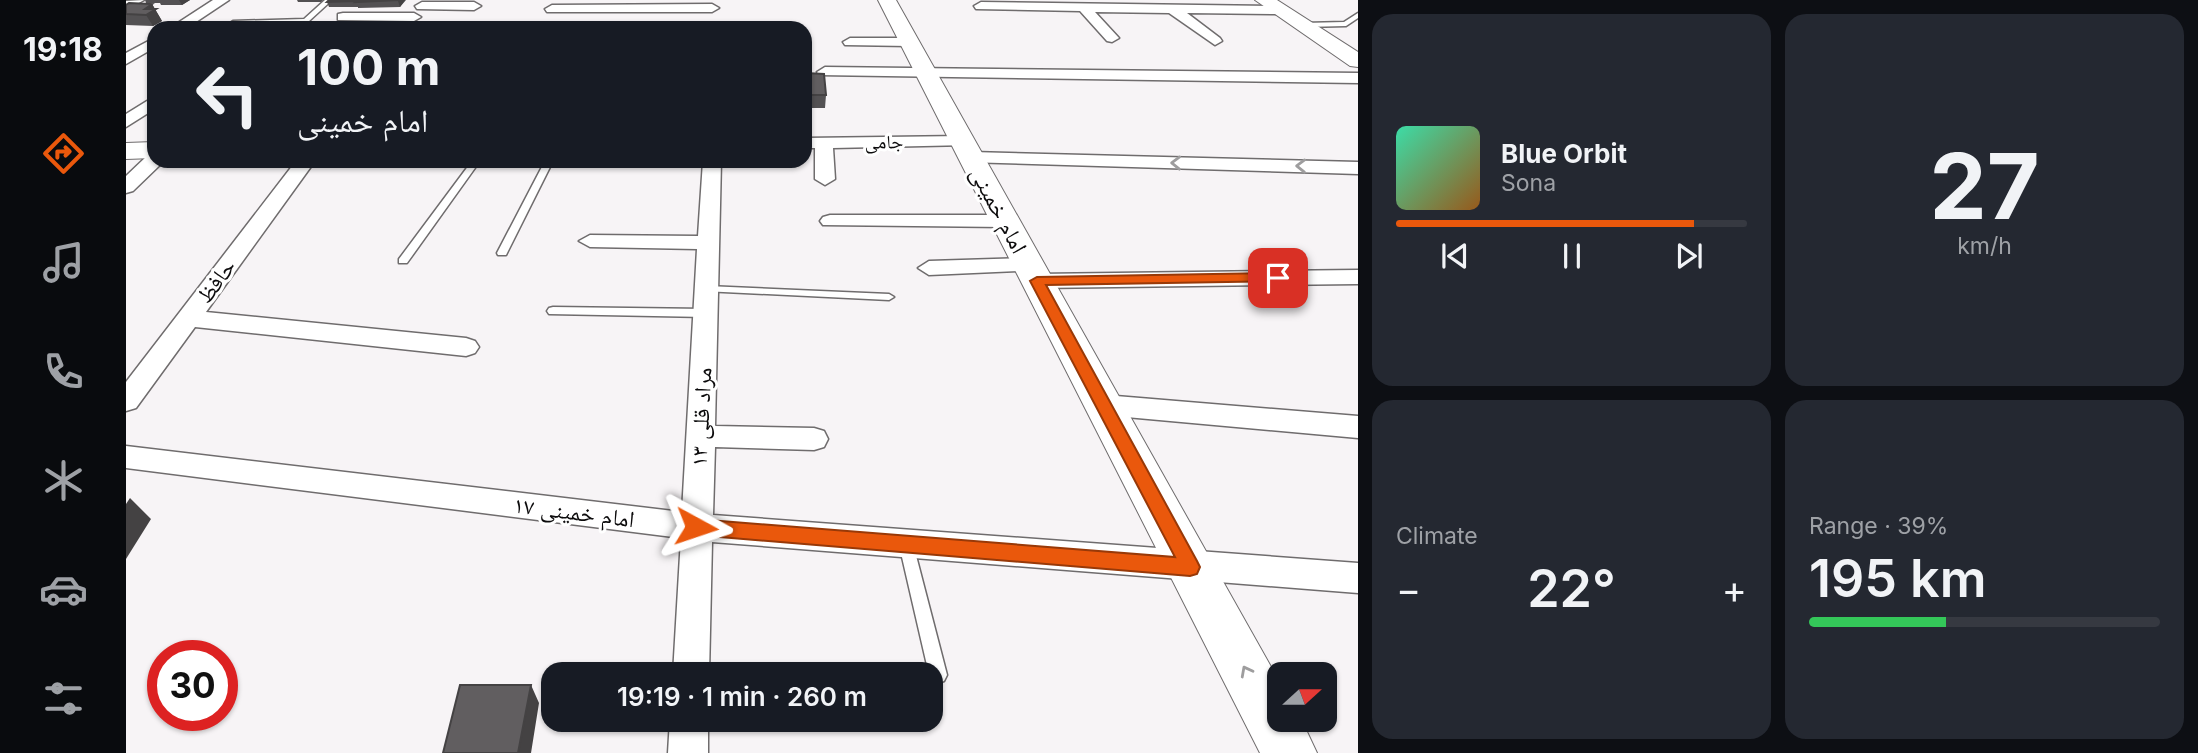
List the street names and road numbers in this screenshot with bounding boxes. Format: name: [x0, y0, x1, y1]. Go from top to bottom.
street label: جامی: [864, 130, 904, 154]
street label: امام خمینی: [963, 162, 1034, 259]
street label: حافظ: [190, 253, 242, 309]
street label: مراد قلی ۱۳: [684, 367, 718, 467]
street label: امام خمینی ۱۷: [512, 491, 636, 535]

